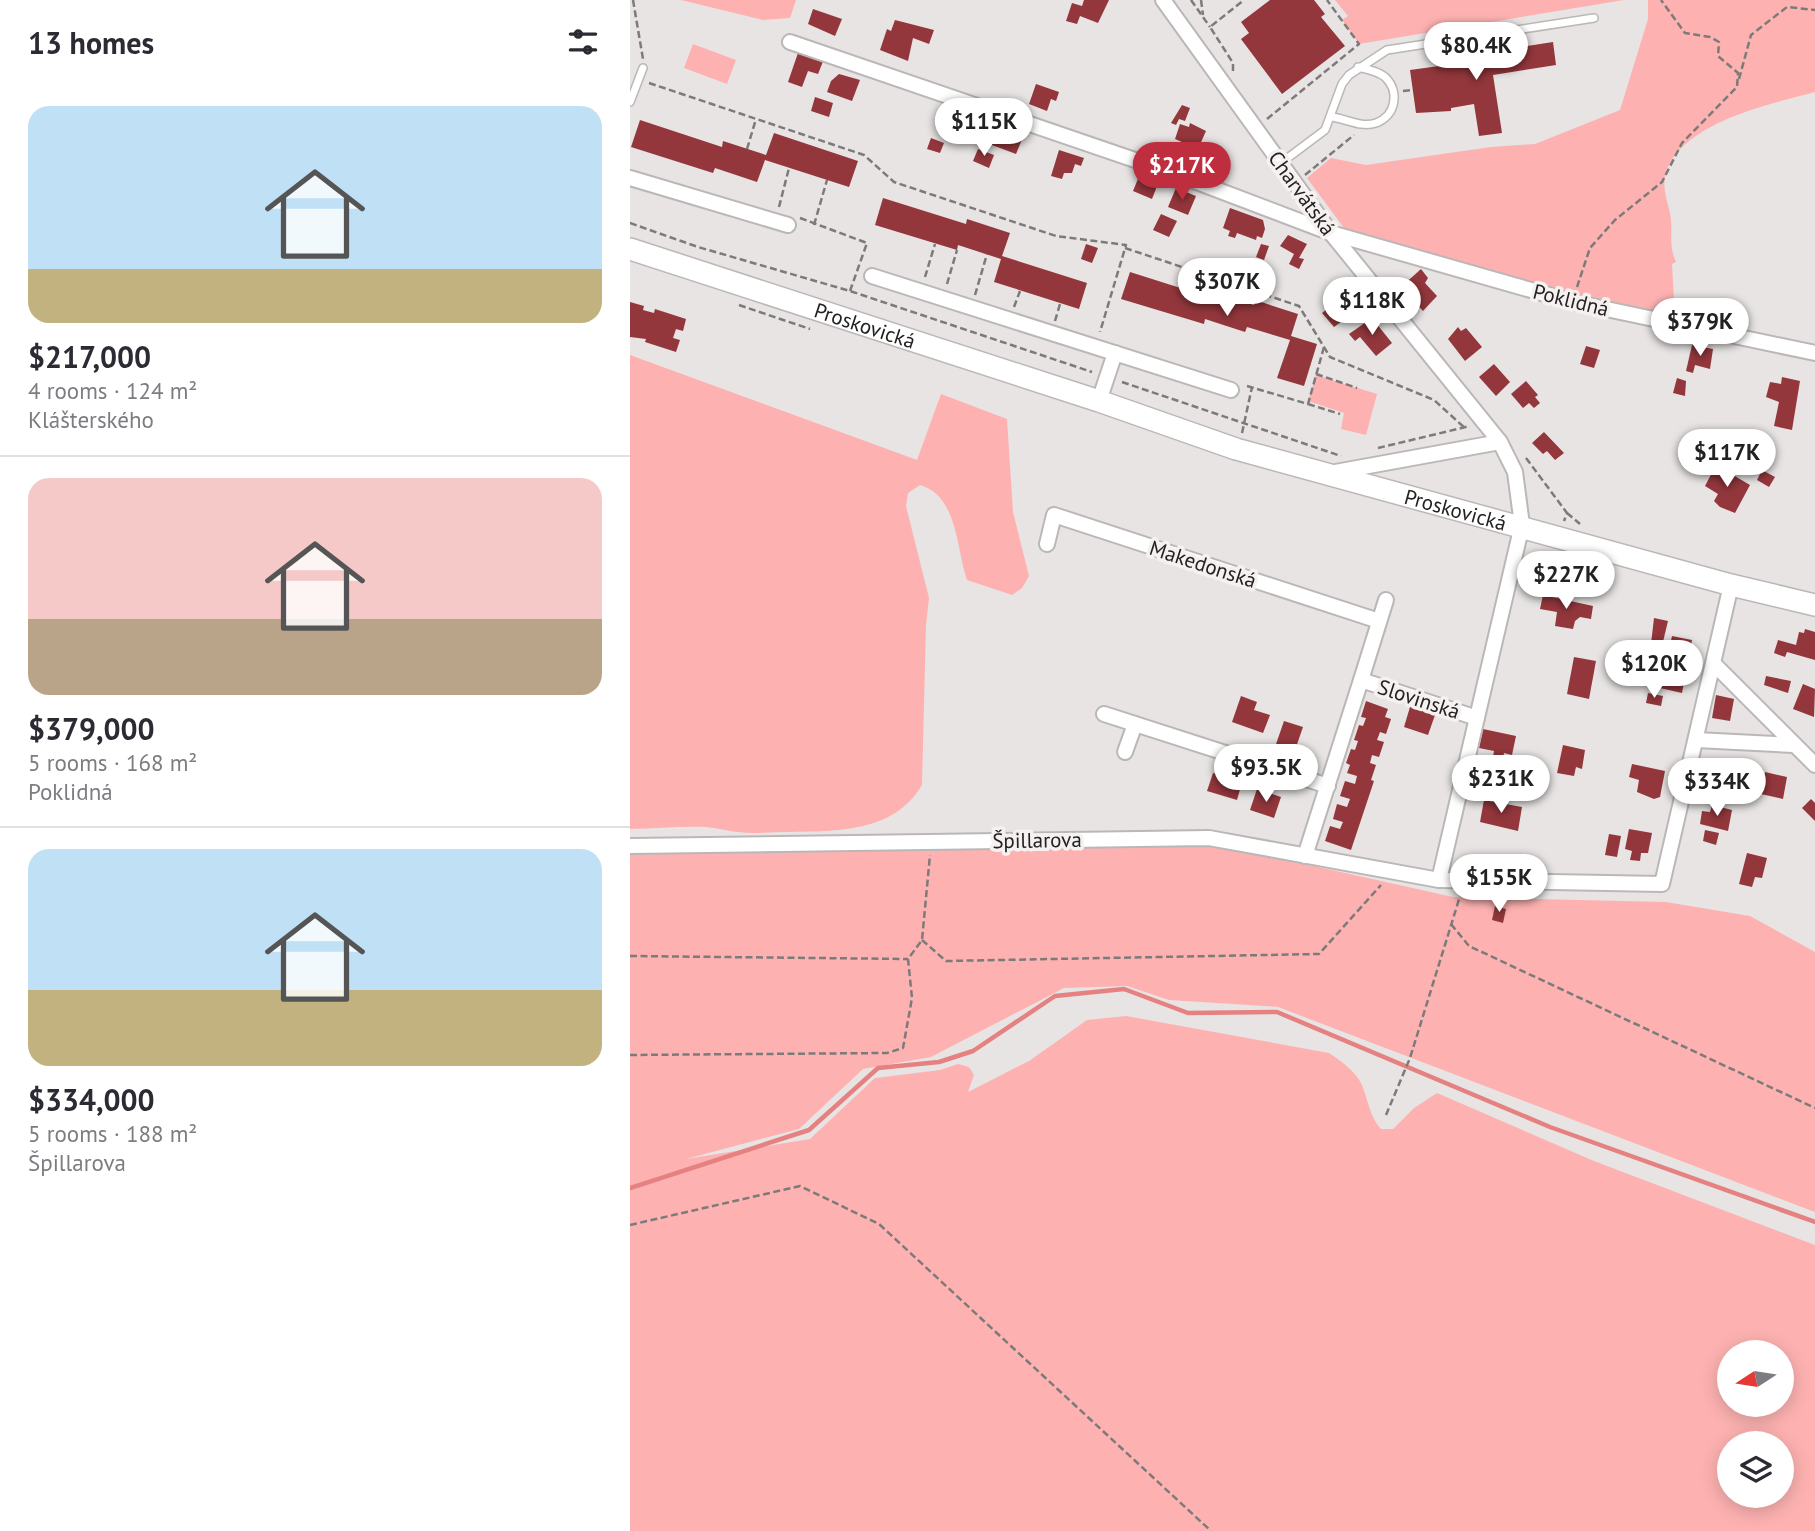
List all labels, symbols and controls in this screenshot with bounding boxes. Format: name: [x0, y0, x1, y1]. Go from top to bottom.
pin: $80.4K: [1419, 22, 1533, 82]
text: 13 homes: [28, 23, 154, 62]
icon: filters: [564, 23, 602, 61]
text: $80.4K: [1440, 30, 1512, 59]
pin: $115K: [935, 99, 1033, 158]
text: $115K: [951, 106, 1017, 135]
pin: $217K: [1133, 142, 1231, 202]
street label: Charvátská: [1262, 145, 1342, 241]
text: $217K: [1149, 150, 1215, 179]
icon: home: [252, 151, 378, 277]
pin: $307K: [1178, 258, 1276, 318]
text: $307K: [1194, 266, 1260, 295]
pin: $118K: [1323, 278, 1421, 337]
street label: Poklidná: [1530, 278, 1612, 322]
text: $118K: [1339, 285, 1405, 314]
street label: Proskovická: [811, 296, 919, 354]
pin: $379K: [1651, 298, 1749, 358]
text: $379K: [1667, 306, 1733, 335]
text: $217,000: [28, 337, 151, 376]
text: 4 rooms · 124 m²: [28, 376, 197, 405]
text: Klášterského: [28, 405, 154, 434]
pin: $117K: [1678, 430, 1776, 489]
text: $117K: [1694, 437, 1760, 466]
street label: Proskovická: [1402, 482, 1510, 536]
icon: home: [252, 523, 378, 649]
street label: Makedonská: [1146, 534, 1260, 594]
pin: $227K: [1517, 552, 1615, 611]
text: $227K: [1533, 559, 1599, 588]
pin: $120K: [1605, 640, 1703, 700]
text: $120K: [1621, 648, 1687, 677]
street label: Slovinská: [1374, 673, 1464, 725]
text: $379,000: [28, 709, 155, 748]
pin: $93.5K: [1209, 744, 1323, 804]
text: 5 rooms · 168 m²: [28, 748, 197, 777]
text: $93.5K: [1230, 752, 1302, 781]
pin: $231K: [1452, 756, 1550, 815]
pin: $334K: [1668, 758, 1766, 818]
text: $231K: [1468, 763, 1534, 792]
text: $334K: [1684, 766, 1750, 795]
text: Poklidná: [28, 777, 113, 806]
street label: Špillarova: [992, 826, 1082, 854]
pin: $155K: [1450, 855, 1548, 914]
text: $155K: [1466, 862, 1532, 891]
icon: home: [252, 894, 378, 1020]
text: $334,000: [28, 1080, 155, 1119]
text: 5 rooms · 188 m²: [28, 1119, 197, 1148]
text: Špillarova: [28, 1148, 126, 1177]
north arrow: [1717, 1340, 1794, 1418]
map controls: [1717, 1340, 1794, 1508]
button: layers: [1717, 1431, 1794, 1508]

